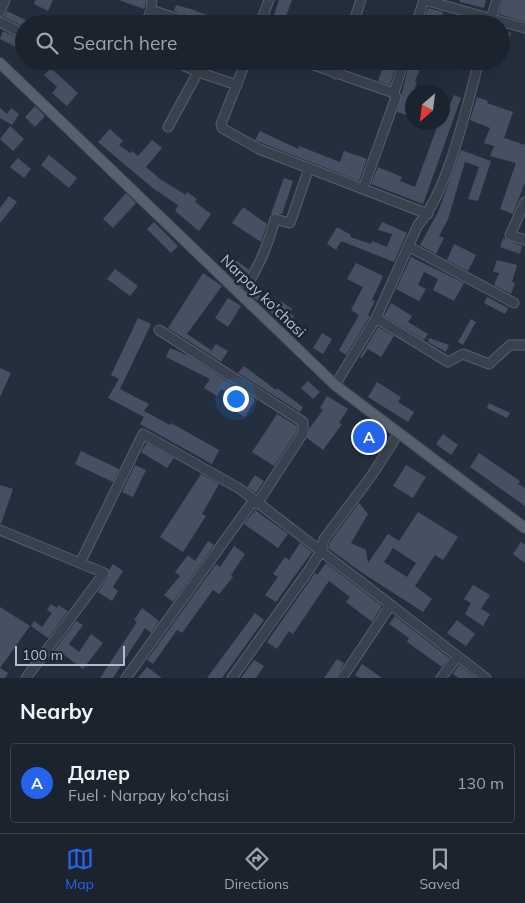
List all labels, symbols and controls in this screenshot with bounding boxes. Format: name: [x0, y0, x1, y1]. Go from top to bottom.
search box: [15, 15, 510, 70]
icon: search: [33, 29, 61, 57]
text: Search here: [73, 31, 177, 55]
north arrow: [405, 85, 450, 130]
street label: Narpay ko'chasi: [217, 250, 310, 341]
your location: [223, 386, 249, 412]
pin: A: [353, 418, 385, 456]
scale bar: [15, 643, 125, 666]
text: 100 m: [22, 646, 63, 664]
text: Nearby: [20, 698, 93, 724]
text: Далер: [68, 761, 130, 785]
text: A: [31, 773, 43, 793]
text: 130 m: [457, 773, 504, 793]
text: Fuel · Narpay ko'chasi: [68, 785, 229, 805]
tab: Map: [65, 845, 94, 893]
tab: Directions: [224, 845, 289, 893]
tab: Saved: [419, 845, 460, 893]

